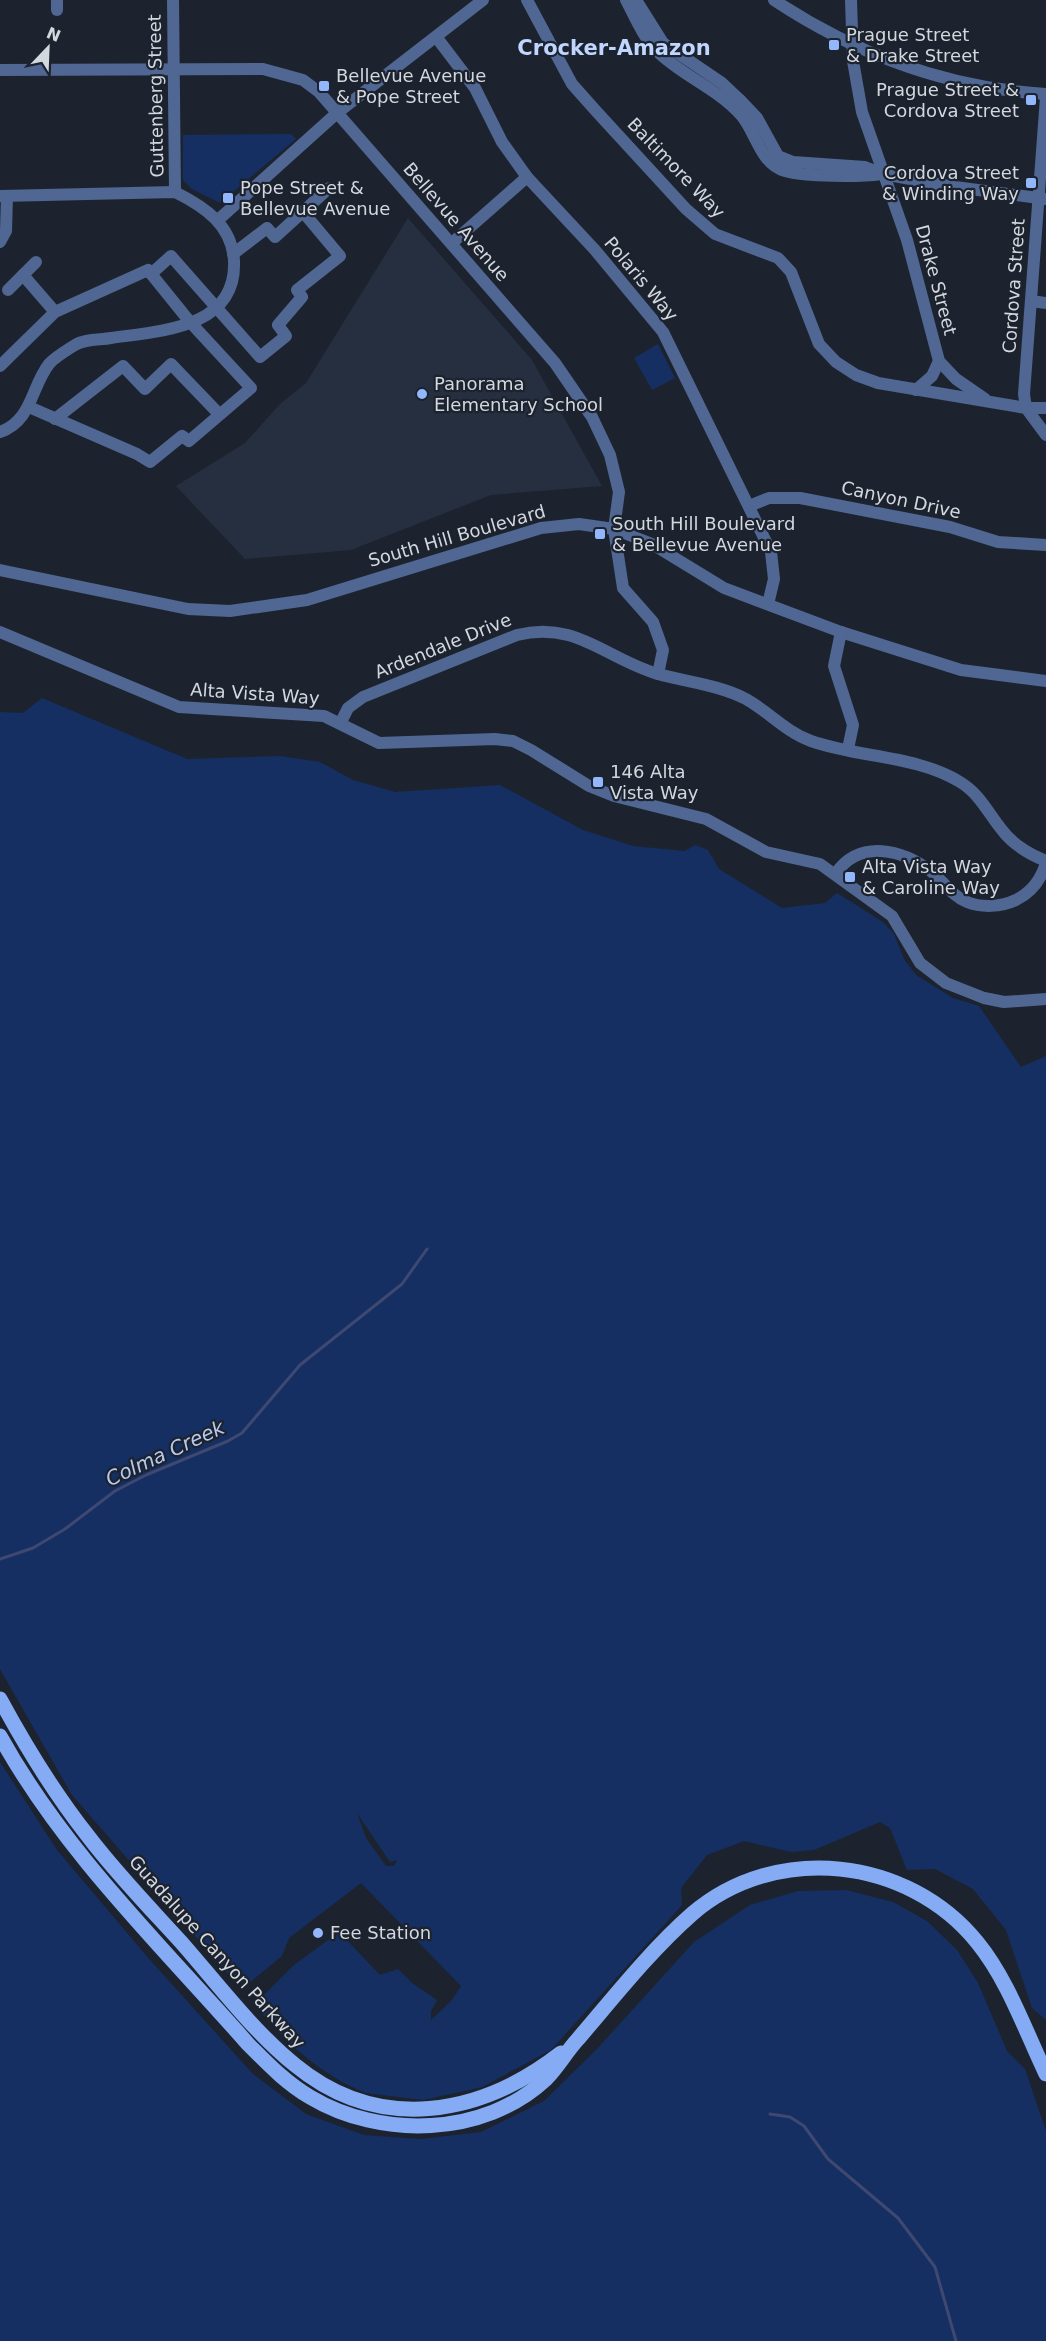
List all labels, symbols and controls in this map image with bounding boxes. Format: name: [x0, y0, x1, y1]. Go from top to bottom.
street label: Guttenberg Street: [144, 14, 167, 178]
north arrow: [18, 18, 78, 78]
text: N: [44, 23, 64, 46]
place label: Prague Street & Drake Street: [846, 24, 979, 66]
district label: Crocker-Amazon: [517, 36, 711, 60]
marker: Prague Street & Drake Street: [827, 38, 841, 52]
place label: Bellevue Avenue & Pope Street: [336, 65, 486, 107]
marker: Bellevue Avenue & Pope Street: [317, 79, 331, 93]
place label: Prague Street & Cordova Street: [876, 79, 1019, 121]
marker: Prague Street & Cordova Street: [1024, 93, 1038, 107]
street label: Baltimore Way: [623, 113, 730, 222]
street label: Bellevue Avenue: [399, 158, 514, 285]
place label: Cordova Street & Winding Way: [882, 162, 1019, 204]
marker: Cordova Street & Winding Way: [1024, 176, 1038, 190]
place label: Pope Street & Bellevue Avenue: [240, 177, 390, 219]
marker: Pope Street & Bellevue Avenue: [221, 191, 235, 205]
street label: Cordova Street: [998, 218, 1029, 354]
street label: Drake Street: [912, 222, 961, 337]
street label: Polaris Way: [600, 232, 683, 325]
place label: Panorama Elementary School: [434, 373, 603, 415]
marker: Panorama Elementary School: [415, 387, 429, 401]
street label: Canyon Drive: [839, 477, 963, 522]
street label: South Hill Boulevard: [366, 500, 548, 571]
place label: South Hill Boulevard & Bellevue Avenue: [612, 513, 795, 555]
marker: South Hill Boulevard & Bellevue Avenue: [593, 527, 607, 541]
street label: Ardendale Drive: [371, 609, 514, 683]
street label: Alta Vista Way: [190, 679, 321, 709]
place label: 146 Alta Vista Way: [610, 761, 699, 803]
marker: 146 Alta Vista Way: [591, 775, 605, 789]
place label: Alta Vista Way & Caroline Way: [862, 856, 1000, 898]
marker: Alta Vista Way & Caroline Way: [843, 870, 857, 884]
water label: Colma Creek: [102, 1414, 229, 1491]
street label: Guadalupe Canyon Parkway: [125, 1851, 310, 2053]
place label: Fee Station: [330, 1922, 431, 1943]
marker: Fee Station: [311, 1926, 325, 1940]

